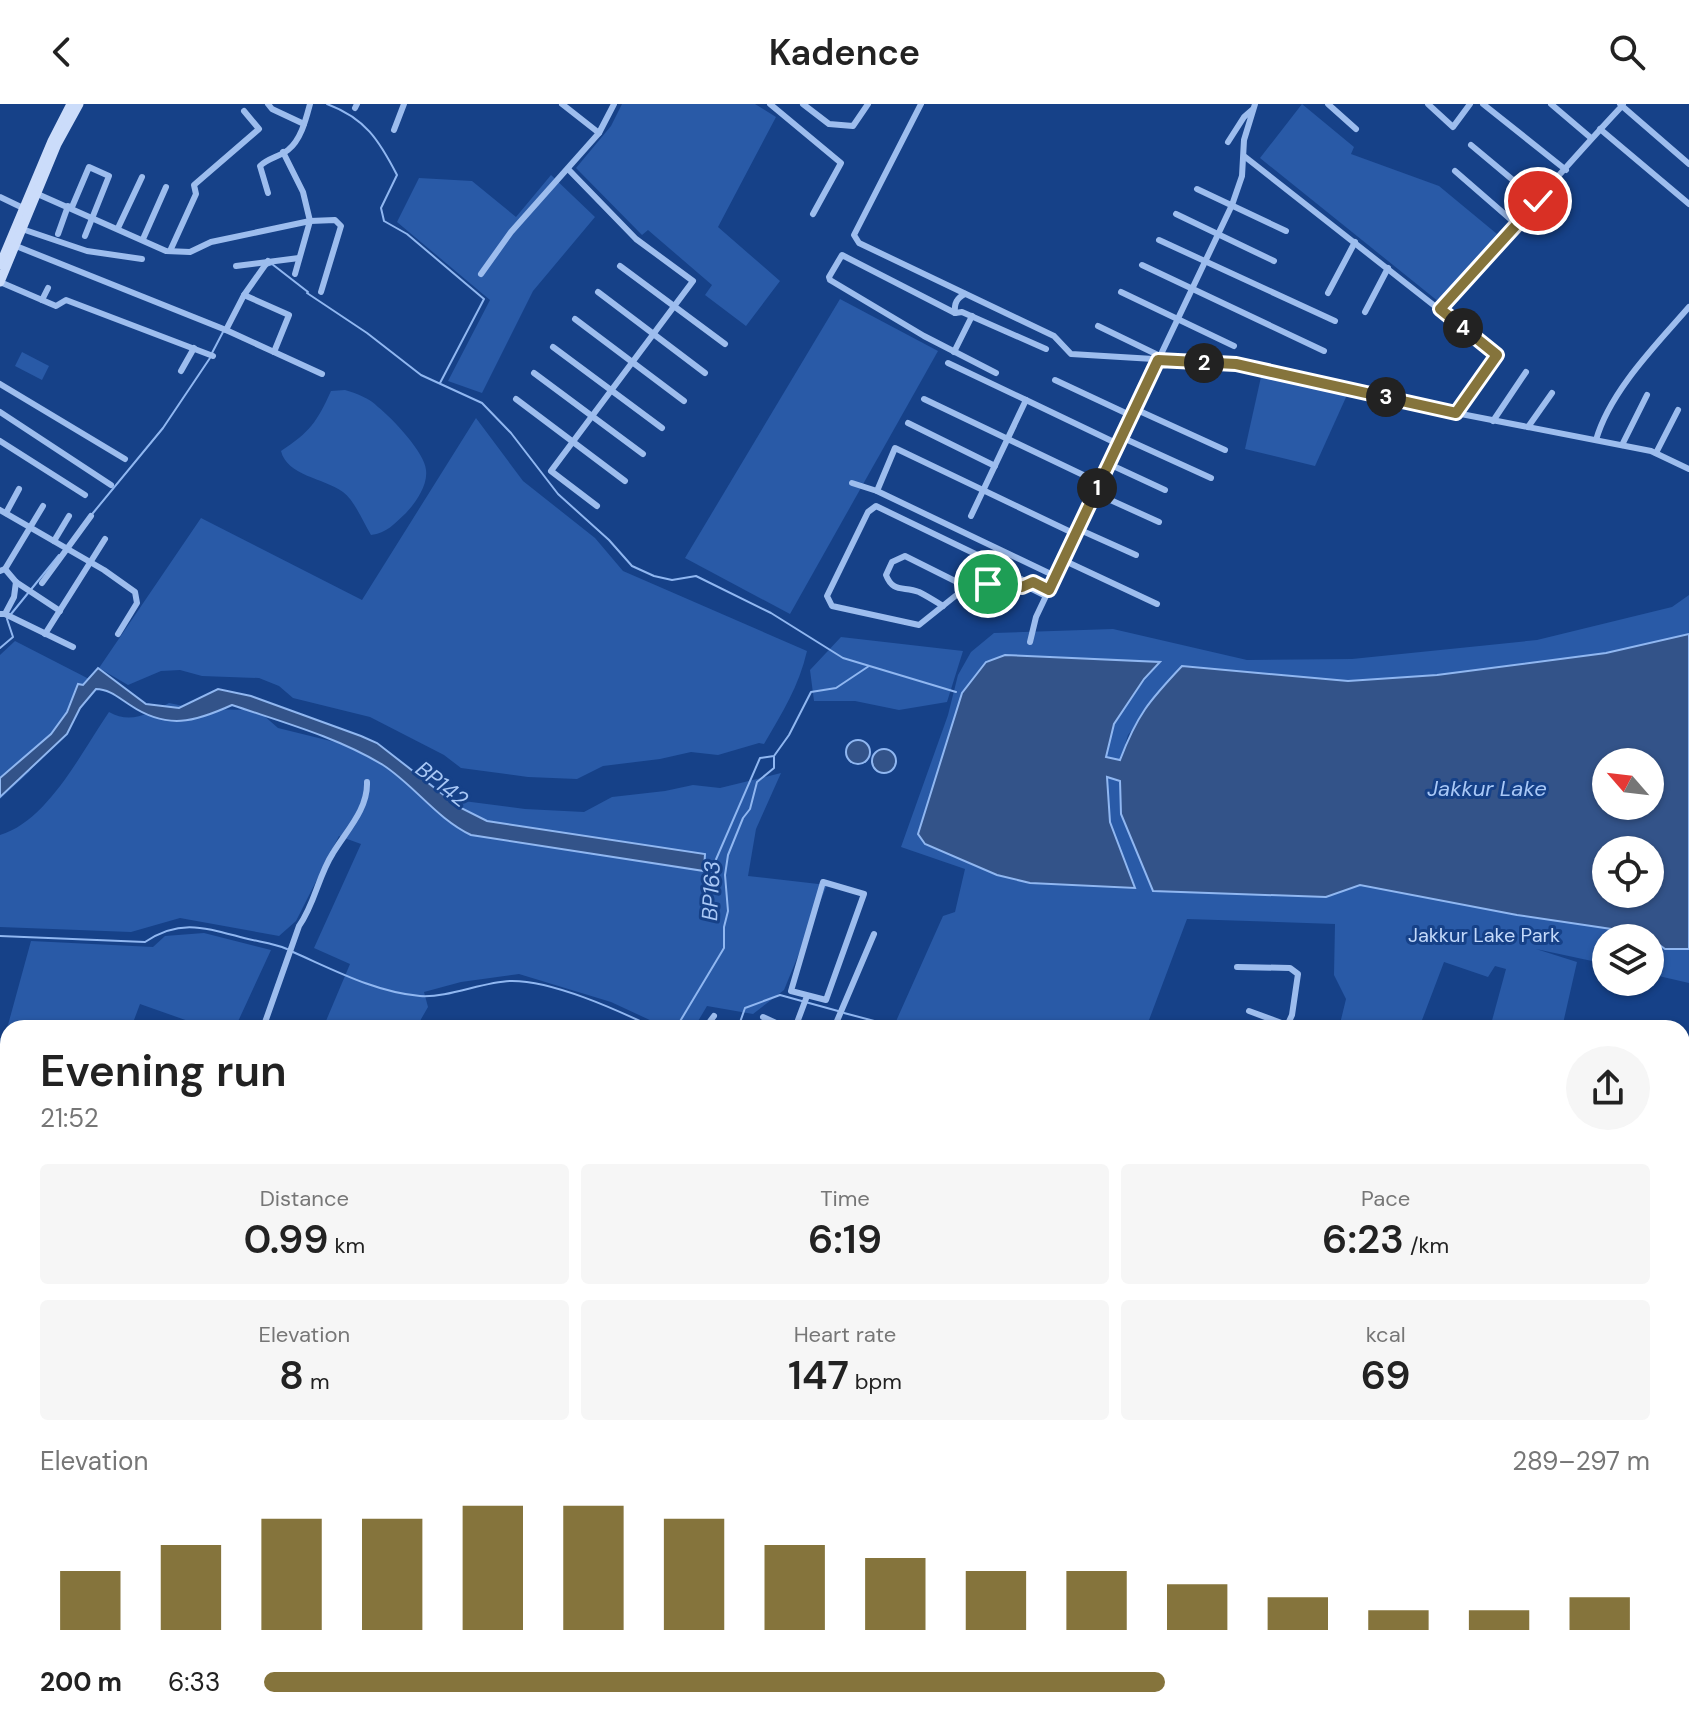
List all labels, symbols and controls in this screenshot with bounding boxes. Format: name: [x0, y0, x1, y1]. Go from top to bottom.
text: Kadence: [769, 29, 920, 76]
icon: back: [40, 30, 84, 74]
icon: search: [1605, 30, 1649, 74]
pin: [1504, 167, 1572, 235]
icon: check: [1516, 179, 1560, 223]
pin: 4: [1443, 308, 1483, 348]
text: 4: [1456, 313, 1470, 342]
pin: 2: [1184, 343, 1224, 383]
text: 2: [1198, 348, 1210, 377]
pin: 3: [1366, 377, 1406, 417]
text: 3: [1379, 382, 1393, 411]
pin: 1: [1077, 468, 1117, 508]
text: 1: [1093, 473, 1101, 502]
pin: [954, 550, 1022, 618]
icon: arrive: [966, 562, 1010, 606]
north arrow: [1592, 748, 1664, 820]
map controls: [1592, 748, 1664, 996]
water label: BP142: [410, 754, 474, 814]
water label: Jakkur Lake: [1427, 774, 1547, 803]
button: locate: [1592, 836, 1664, 908]
water label: BP163: [695, 860, 727, 922]
park label: Jakkur Lake Park: [1408, 922, 1560, 948]
button: layers: [1592, 924, 1664, 996]
text: Evening run: [40, 1042, 287, 1100]
button: share: [1566, 1046, 1650, 1130]
text: 21:52: [40, 1101, 99, 1135]
text: Distance: [260, 1184, 349, 1213]
text: Time: [820, 1184, 870, 1213]
text: Pace: [1361, 1184, 1410, 1213]
text: 0.99: [243, 1213, 329, 1265]
text: 6:19: [808, 1213, 882, 1265]
text: 6:23: [1322, 1213, 1404, 1265]
text: km: [329, 1231, 365, 1260]
text: /km: [1404, 1231, 1449, 1260]
text: Elevation: [258, 1320, 350, 1349]
text: Heart rate: [794, 1320, 896, 1349]
text: kcal: [1366, 1320, 1406, 1349]
text: 8: [279, 1349, 304, 1401]
text: 147: [788, 1349, 849, 1401]
text: 69: [1361, 1349, 1411, 1401]
text: m: [304, 1367, 330, 1396]
text: bpm: [849, 1367, 902, 1396]
text: Elevation: [40, 1444, 148, 1478]
text: 289–297 m: [1512, 1444, 1650, 1478]
text: 200 m: [40, 1665, 122, 1699]
text: 6:33: [168, 1665, 220, 1699]

